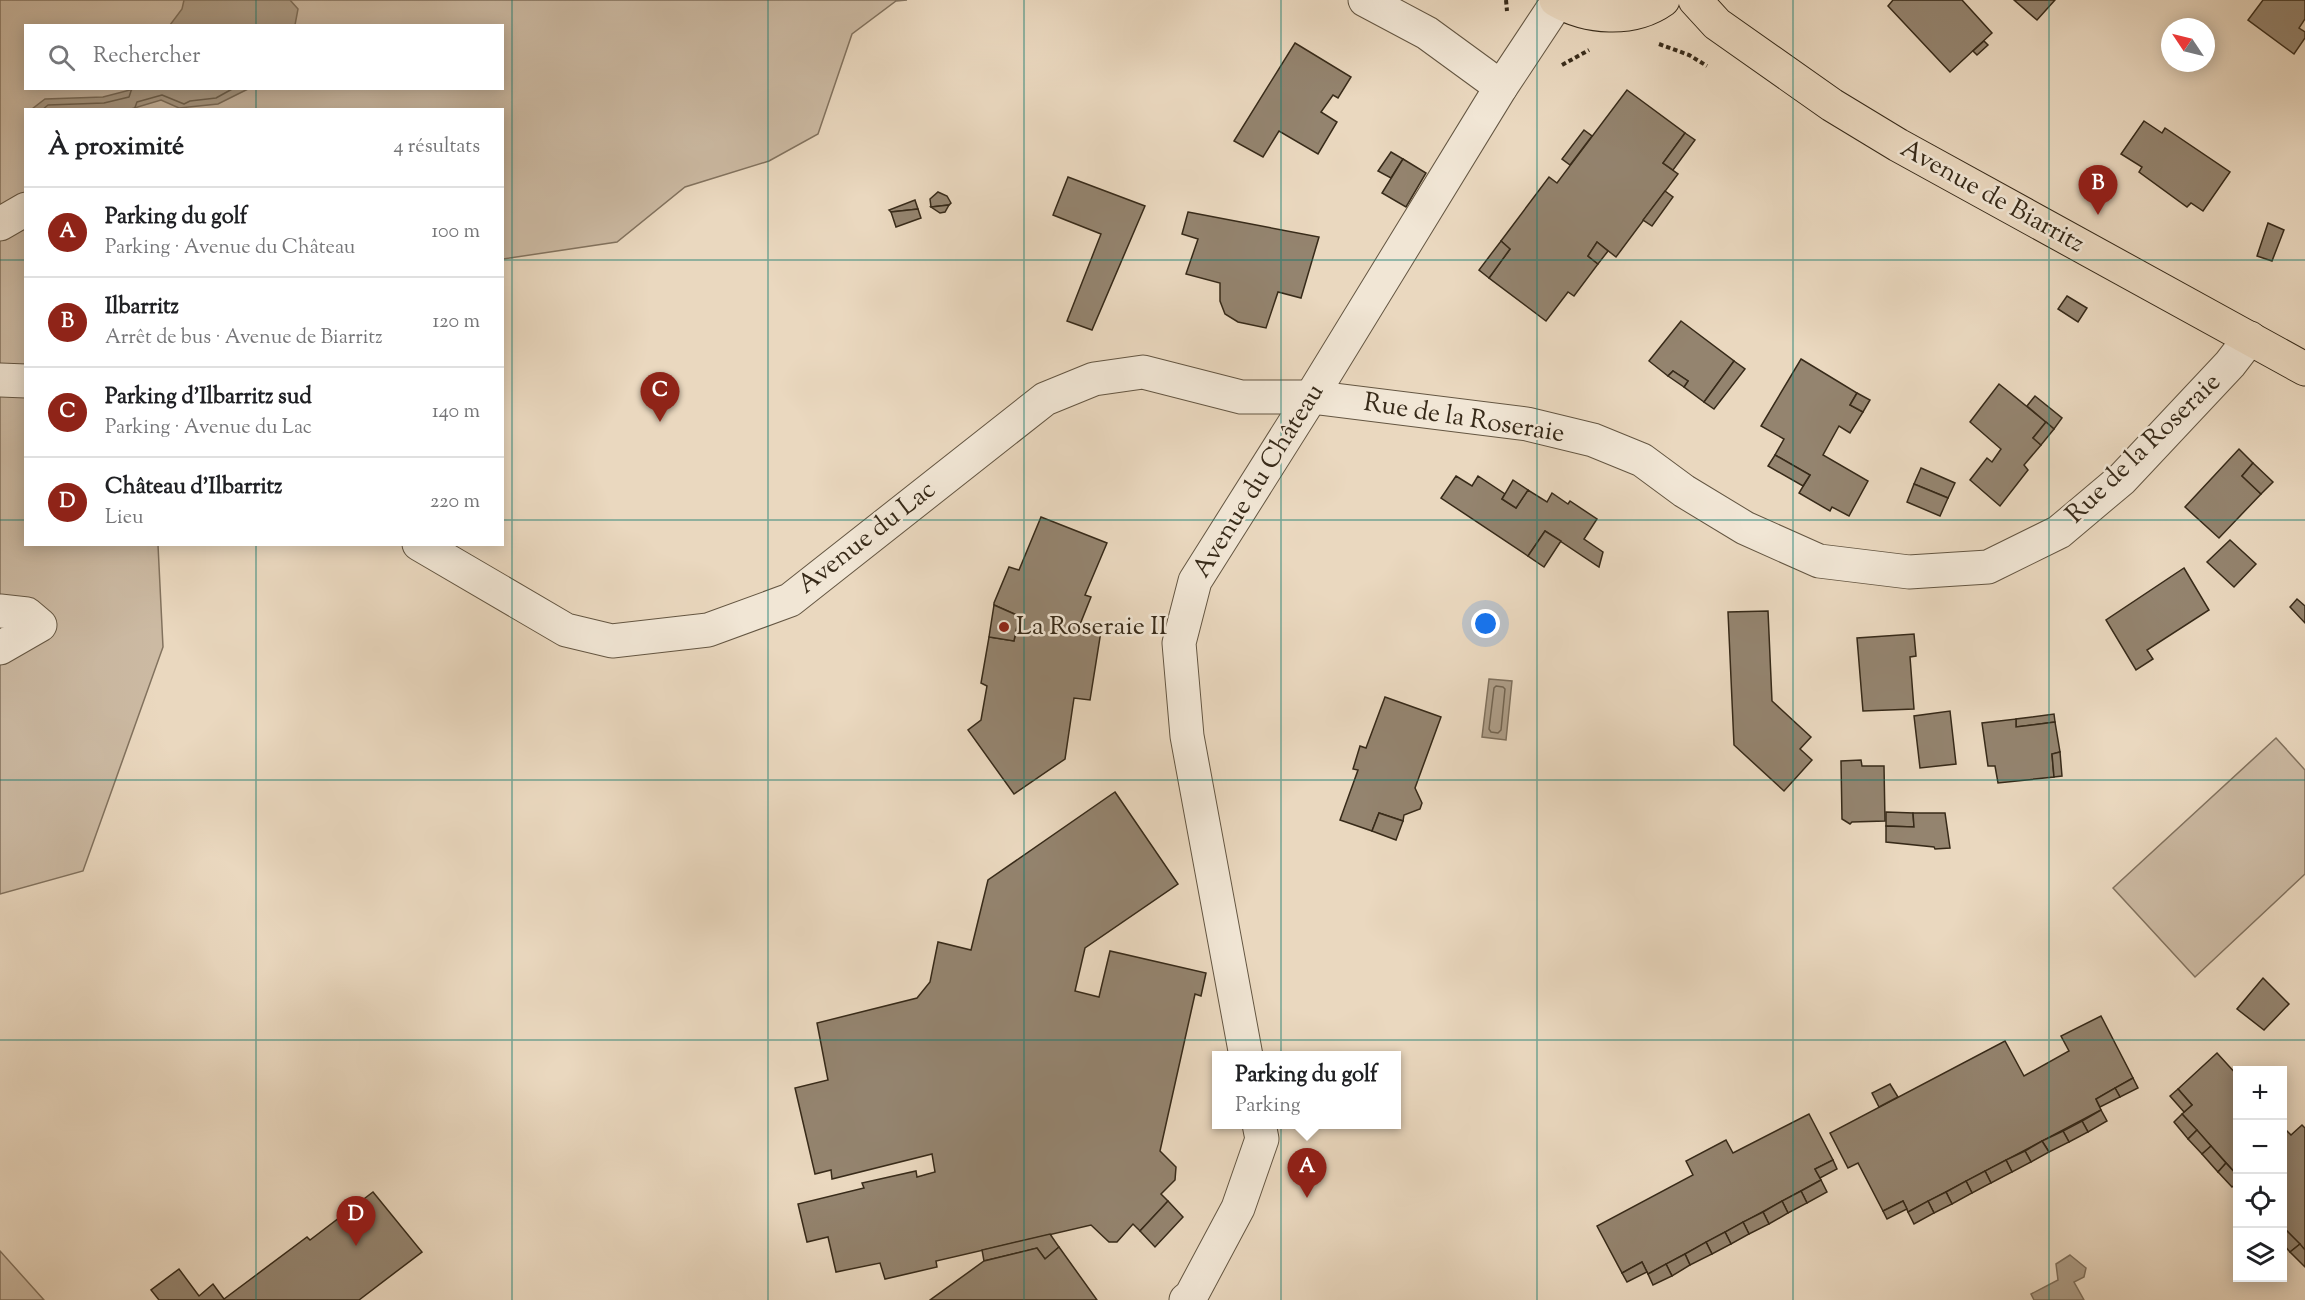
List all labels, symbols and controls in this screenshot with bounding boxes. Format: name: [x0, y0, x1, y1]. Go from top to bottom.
north arrow: [2161, 18, 2215, 72]
search box: [24, 24, 504, 90]
icon: search: [45, 41, 78, 74]
text: Rechercher: [93, 41, 200, 73]
text: À proximité: [48, 129, 184, 166]
street label: Avenue de Biarritz: [1893, 131, 2091, 263]
text: 4 résultats: [394, 133, 480, 162]
pin: B: [2078, 166, 2118, 215]
text: Parking du golf: [105, 202, 247, 234]
text: A: [59, 218, 76, 247]
text: 100 m: [431, 218, 480, 247]
text: Parking · Avenue du Château: [105, 234, 355, 263]
text: Ilbarritz: [105, 292, 179, 324]
text: B: [61, 308, 74, 337]
text: 120 m: [432, 308, 480, 337]
text: Arrêt de bus · Avenue de Biarritz: [105, 324, 383, 353]
street label: Rue de la Roseraie: [2058, 365, 2230, 533]
pin: C: [640, 372, 680, 422]
street label: Avenue du Château: [1184, 377, 1334, 585]
text: Parking d'Ilbarritz sud: [105, 382, 312, 414]
street label: Rue de la Roseraie: [1361, 385, 1567, 453]
text: C: [59, 398, 76, 427]
text: 140 m: [432, 398, 480, 427]
text: Parking · Avenue du Lac: [105, 414, 312, 443]
text: Château d'Ilbarritz: [105, 472, 282, 504]
street label: Avenue du Lac: [790, 472, 944, 604]
text: D: [60, 488, 75, 517]
text: 220 m: [430, 488, 480, 517]
text: Lieu: [105, 504, 143, 533]
place label: La Roseraie II: [1016, 609, 1168, 646]
your location: [1471, 609, 1500, 638]
marker: La Roseraie II: [997, 620, 1011, 634]
popup: [1212, 1051, 1401, 1129]
text: Parking du golf: [1235, 1060, 1378, 1092]
map controls: [2233, 1066, 2287, 1282]
button: +: [2233, 1066, 2287, 1120]
text: Parking: [1235, 1092, 1301, 1121]
button: −: [2233, 1120, 2287, 1174]
pin: A: [1288, 1148, 1326, 1198]
button: locate: [2233, 1174, 2287, 1228]
pin: D: [336, 1196, 376, 1246]
button: layers: [2233, 1228, 2287, 1282]

